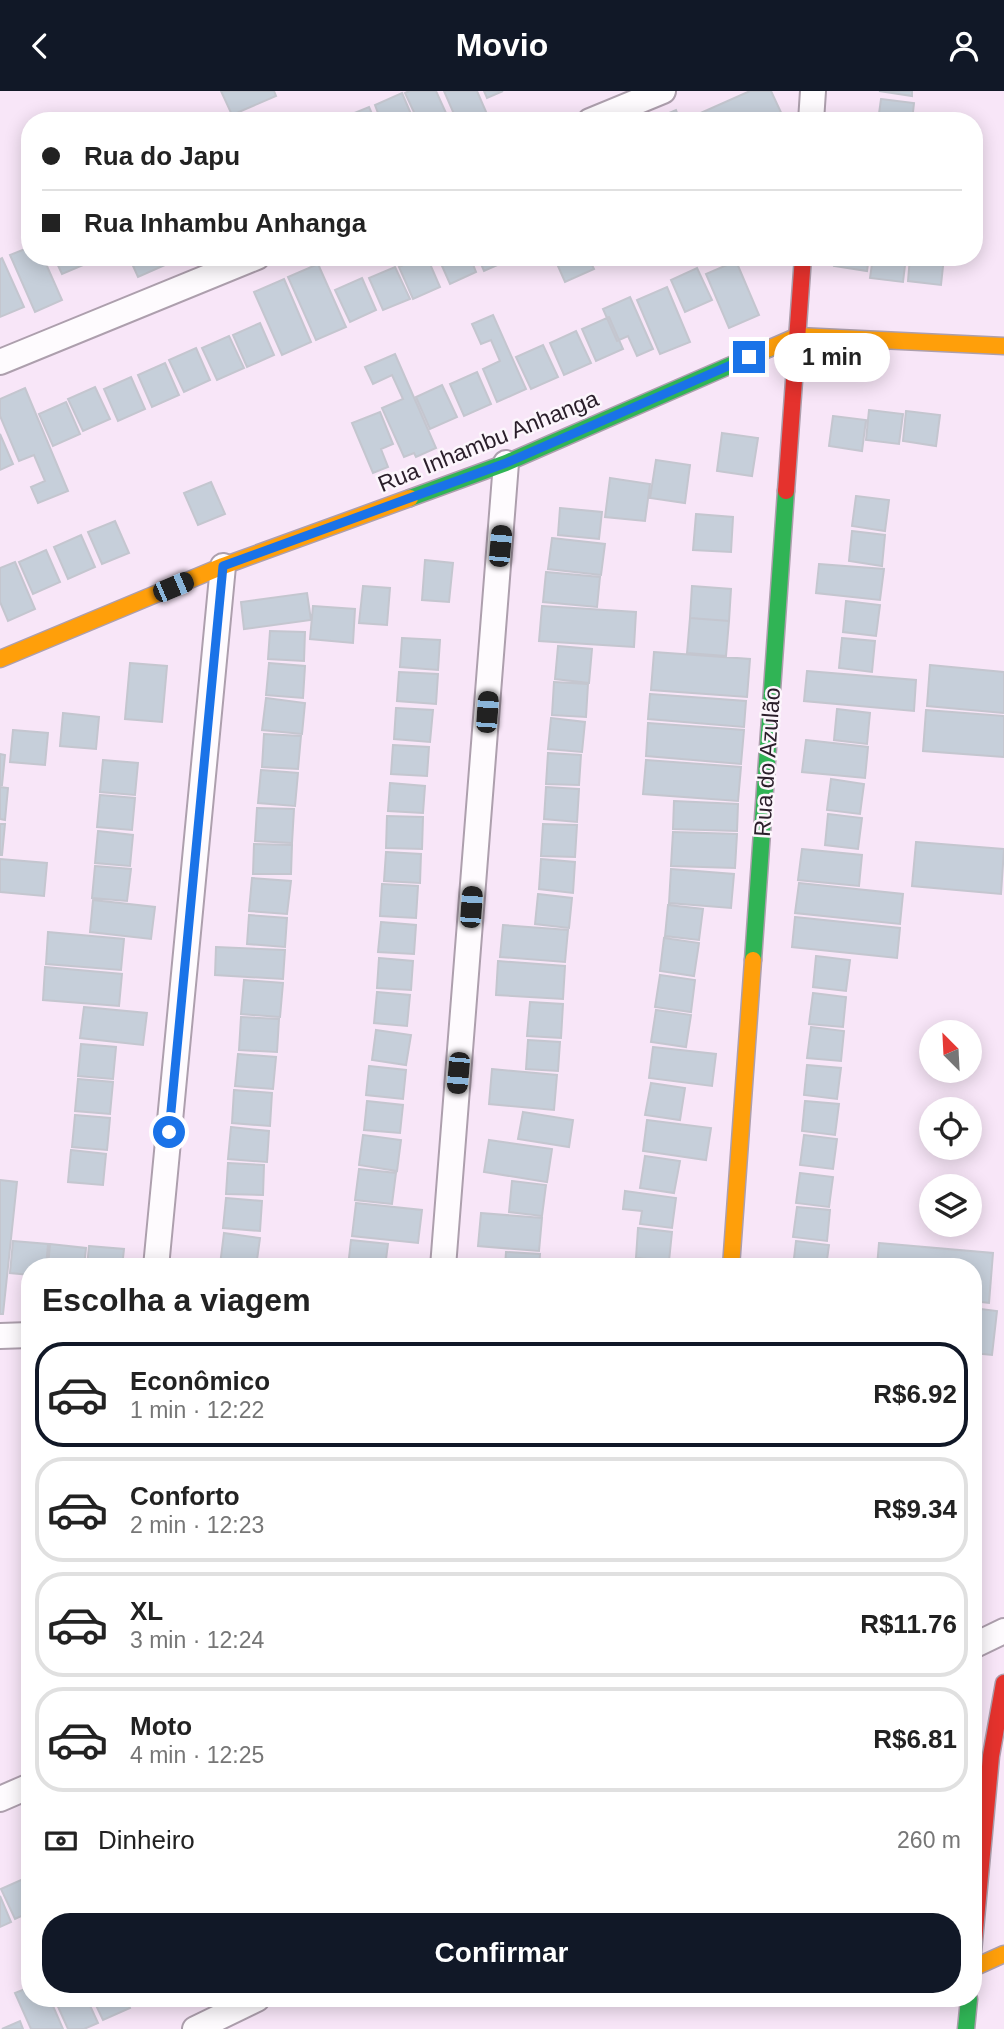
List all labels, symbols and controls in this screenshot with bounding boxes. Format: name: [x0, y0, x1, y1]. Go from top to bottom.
icon: back: [21, 27, 59, 65]
text: Movio: [456, 27, 548, 63]
icon: person: [945, 27, 983, 65]
text: Rua do Japu: [84, 141, 240, 171]
text: Rua Inhambu Anhanga: [84, 208, 366, 238]
callout: 1 min: [774, 333, 889, 381]
route end: [733, 341, 765, 373]
text: 1 min: [802, 344, 862, 370]
street label: Rua Inhambu Anhanga: [374, 385, 602, 497]
car: [488, 524, 513, 568]
car: [150, 569, 197, 605]
street label: Rua do Azulão: [749, 686, 785, 838]
car: [476, 690, 499, 734]
car: [460, 885, 483, 929]
north arrow: [919, 1020, 982, 1083]
map controls: [919, 1020, 982, 1237]
car: [446, 1051, 471, 1095]
button: locate: [919, 1097, 982, 1160]
route start: [153, 1116, 185, 1148]
button: layers: [919, 1174, 982, 1237]
text: Escolha a viagem: [42, 1282, 311, 1318]
icon: car: [46, 1363, 109, 1426]
text: Econômico: [130, 1366, 270, 1396]
text: R$6.92: [873, 1379, 957, 1409]
text: 1 min · 12:22: [130, 1397, 264, 1423]
icon: car: [46, 1478, 109, 1541]
text: Conforto: [130, 1481, 240, 1511]
text: R$9.34: [873, 1494, 957, 1524]
text: 2 min · 12:23: [130, 1512, 264, 1538]
icon: car: [46, 1593, 109, 1656]
text: XL: [130, 1596, 163, 1626]
text: R$11.76: [860, 1609, 957, 1639]
text: 3 min · 12:24: [130, 1627, 264, 1653]
icon: car: [46, 1708, 109, 1771]
text: Moto: [130, 1711, 192, 1741]
text: R$6.81: [873, 1724, 957, 1754]
text: 4 min · 12:25: [130, 1742, 264, 1768]
icon: cash: [42, 1822, 80, 1860]
text: Dinheiro: [98, 1825, 195, 1855]
text: 260 m: [897, 1827, 961, 1853]
button: Confirmar: [42, 1913, 961, 1993]

